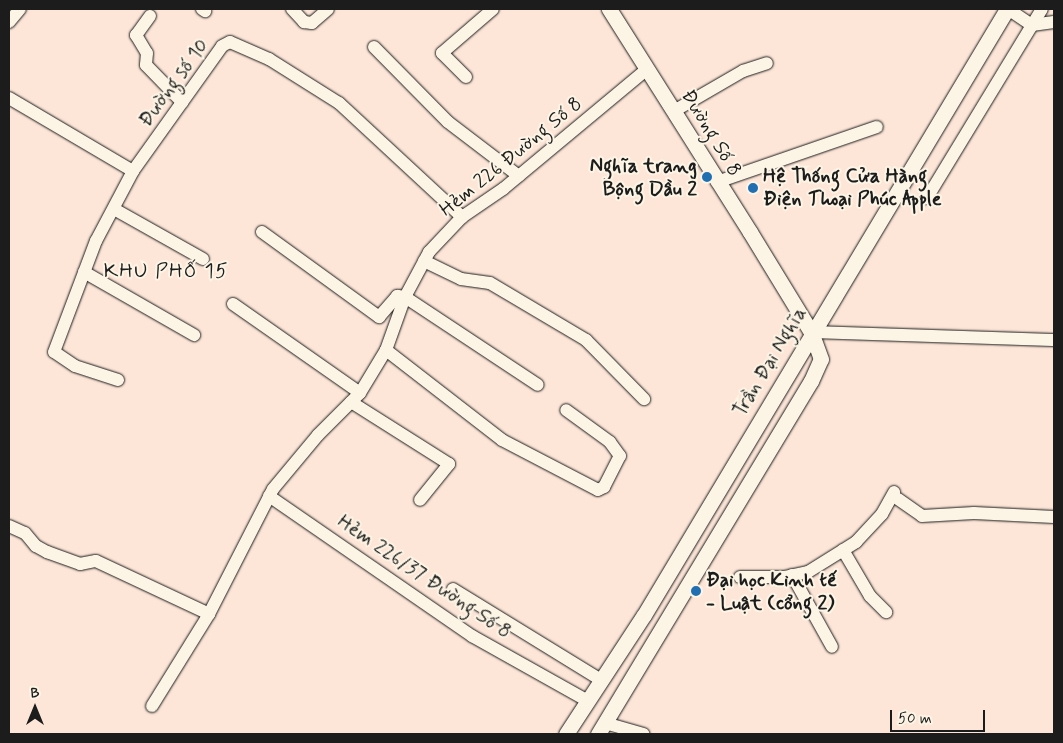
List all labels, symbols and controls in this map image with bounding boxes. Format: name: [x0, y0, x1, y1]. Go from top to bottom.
street label: Đường số 10: [134, 34, 214, 132]
street label: Đường Số 8: [676, 85, 746, 181]
street label: Hẻm 226 Đường Số 8: [435, 92, 587, 222]
place label: Nghĩa trang Bộng Dầu 2: [588, 154, 697, 201]
place label: Hệ Thống Cửa Hàng Điện Thoại Phúc Apple: [763, 165, 939, 212]
marker: Nghĩa trang Bộng Dầu 2: [701, 171, 713, 183]
marker: Hệ Thống Cửa Hàng Điện Thoại Phúc Apple: [747, 182, 759, 194]
district label: KHU PHỐ 15: [105, 258, 227, 284]
street label: Trần Đại Nghĩa: [728, 303, 812, 421]
street label: Hẻm 226/37 Đường Số 8: [333, 510, 515, 644]
place label: Đại học Kinh tế - Luật (cổng 2): [706, 568, 836, 615]
marker: Đại học Kinh tế - Luật (cổng 2): [690, 585, 702, 597]
north arrow: [10, 683, 60, 733]
text: B: [31, 684, 39, 702]
scale bar: [893, 700, 988, 732]
text: 50 m: [898, 709, 932, 729]

